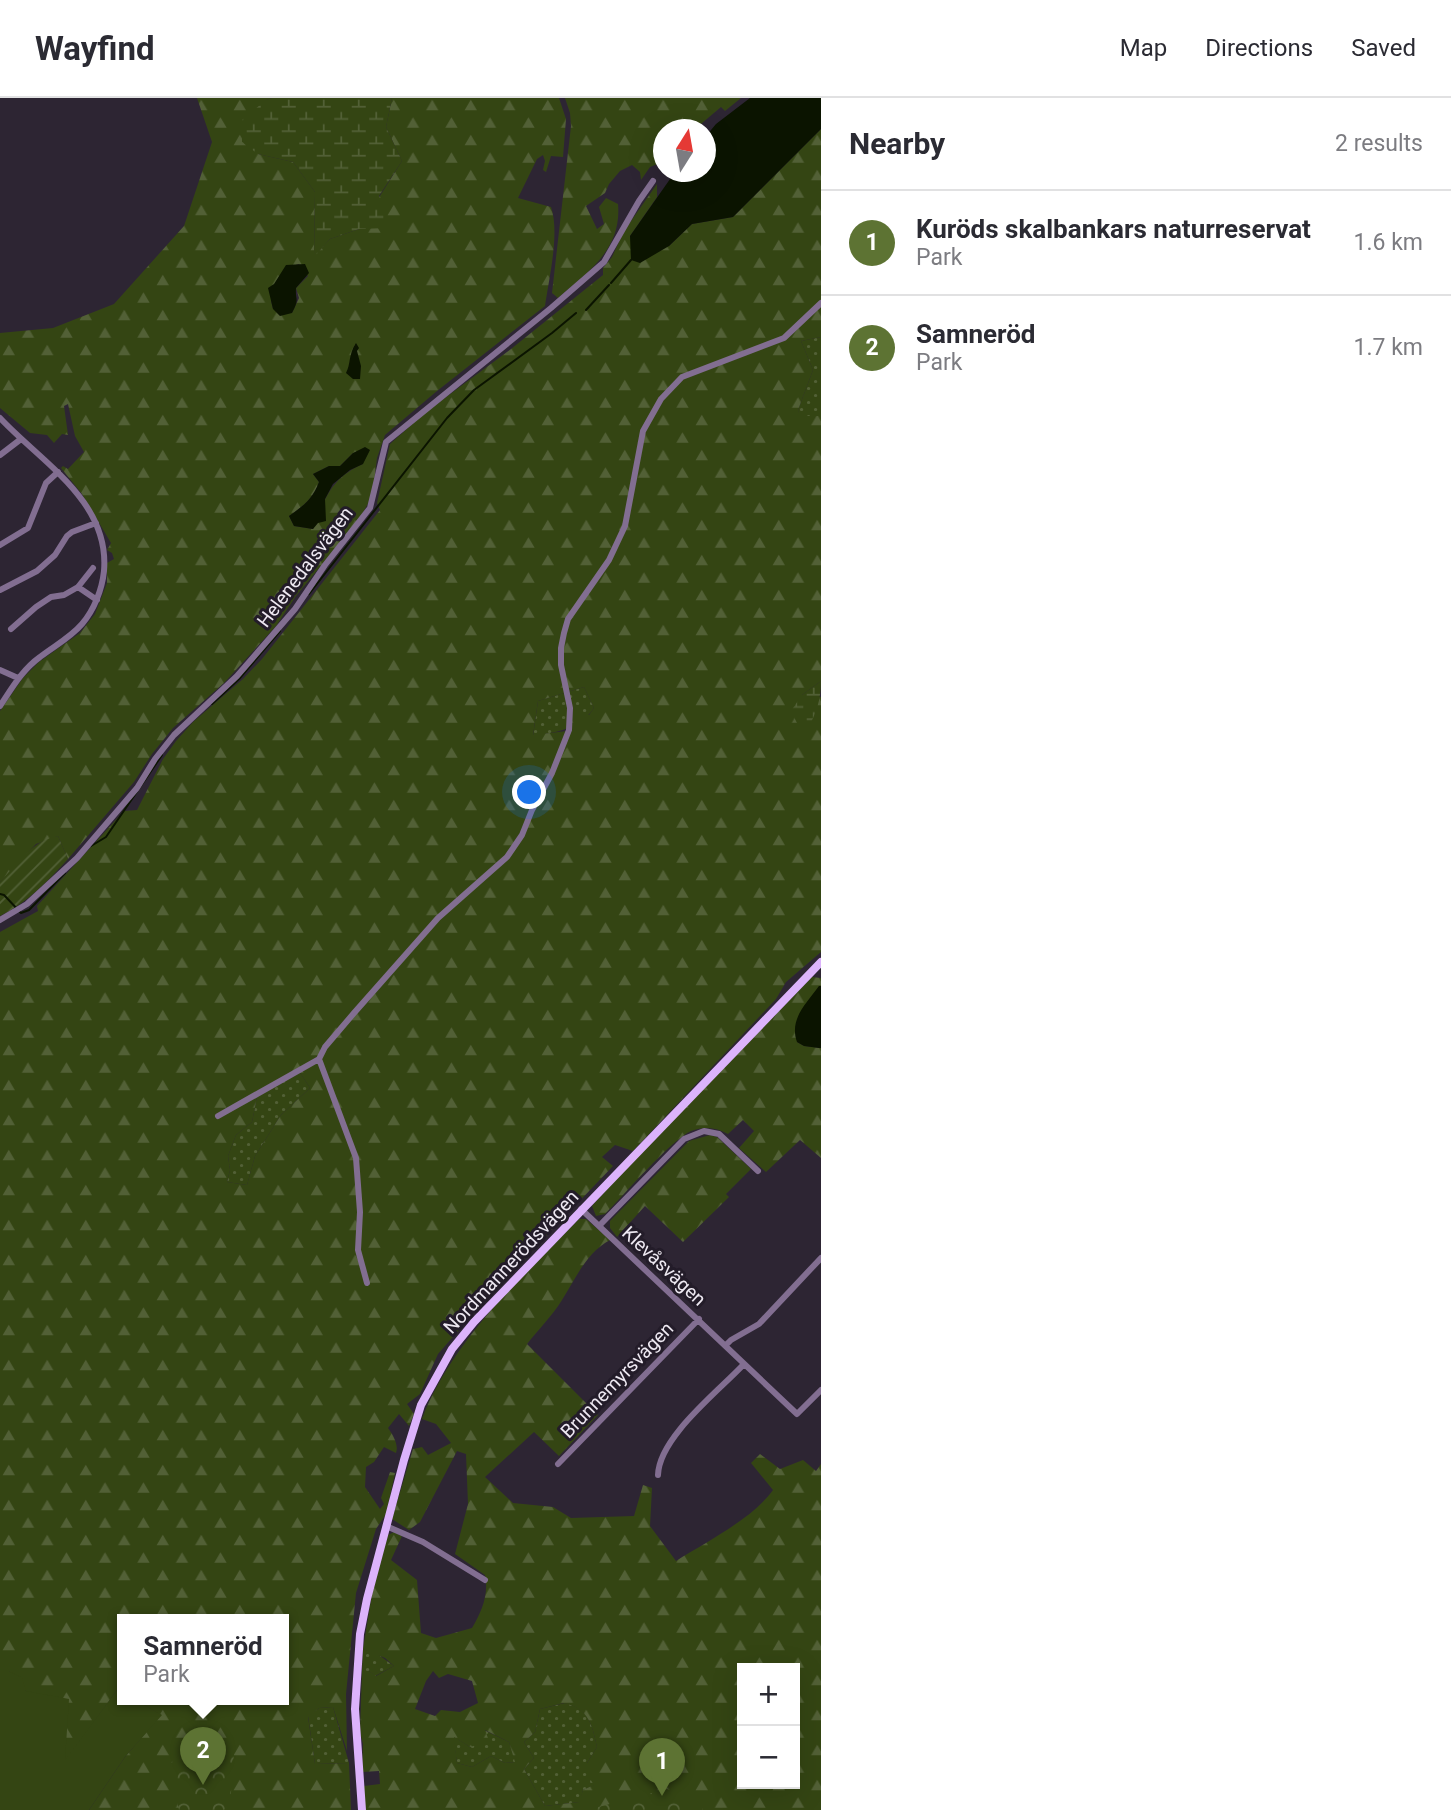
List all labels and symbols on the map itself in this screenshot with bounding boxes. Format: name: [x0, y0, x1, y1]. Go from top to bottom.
north arrow: [653, 119, 716, 182]
street label: Helenedalsvägen: [252, 502, 358, 632]
your location: [512, 775, 546, 809]
street label: Nordmannerödsvägen: [439, 1186, 583, 1338]
street label: Klevåsvägen: [617, 1221, 711, 1311]
street label: Brunnemyrsvägen: [556, 1317, 678, 1443]
pin: 2: [180, 1727, 226, 1785]
pin: 1: [639, 1738, 685, 1796]

